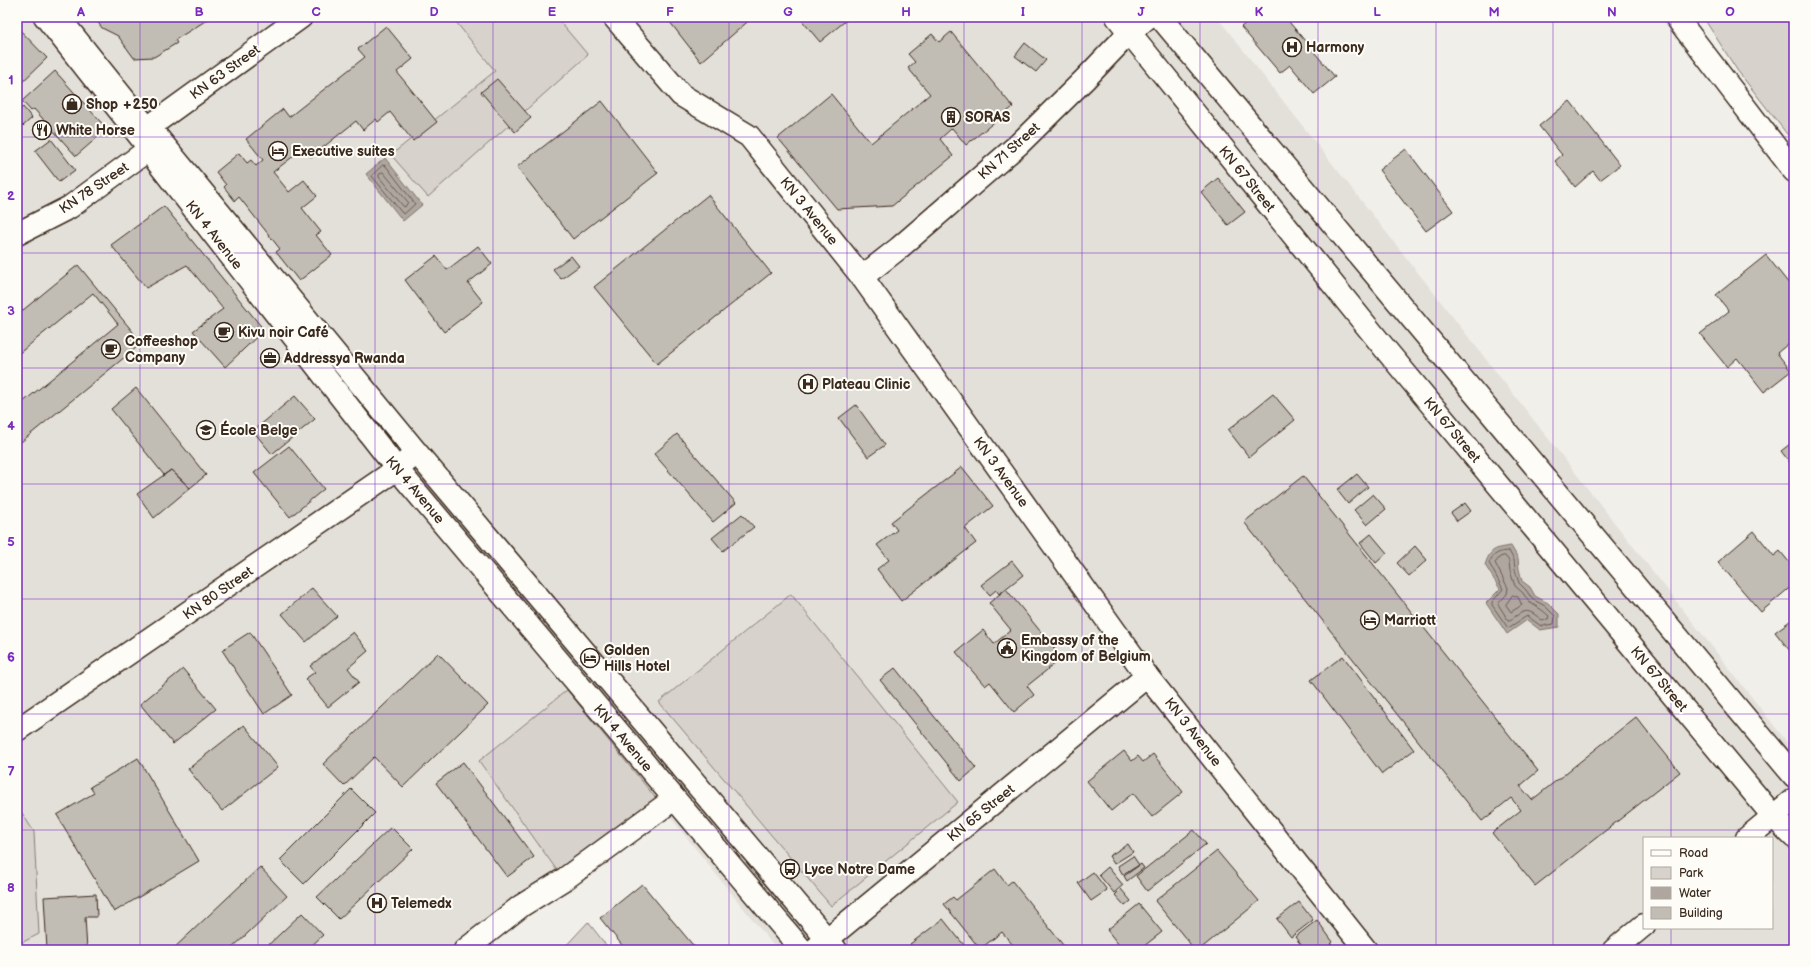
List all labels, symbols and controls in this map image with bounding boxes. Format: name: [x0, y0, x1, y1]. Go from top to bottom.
text: A: [76, 4, 85, 20]
text: B: [194, 4, 204, 20]
text: C: [311, 4, 321, 20]
text: D: [429, 4, 439, 20]
text: E: [548, 4, 557, 20]
text: F: [666, 4, 674, 20]
text: G: [783, 4, 793, 20]
text: H: [901, 4, 911, 20]
text: I: [1021, 4, 1025, 20]
text: J: [1137, 4, 1145, 20]
text: K: [1255, 4, 1264, 20]
text: L: [1373, 4, 1381, 20]
text: M: [1488, 4, 1500, 20]
text: N: [1607, 4, 1617, 20]
text: O: [1725, 4, 1735, 20]
hospital icon: Harmony: [1281, 36, 1303, 58]
place label: Harmony: [1306, 39, 1365, 56]
street label: KN 63 Street: [187, 40, 264, 103]
text: 1: [8, 72, 14, 88]
shop icon: Shop +250: [61, 93, 83, 115]
place label: Shop +250: [86, 96, 158, 113]
building icon: SORAS: [940, 106, 962, 128]
place label: SORAS: [965, 109, 1011, 126]
street label: KN 71 Street: [975, 118, 1044, 183]
restaurant icon: White Horse: [31, 119, 53, 141]
place label: White Horse: [56, 122, 135, 139]
hotel icon: Executive suites: [267, 140, 289, 162]
place label: Executive suites: [292, 143, 395, 160]
street label: KN 67 Street: [1215, 143, 1279, 216]
street label: KN 78 Street: [56, 158, 132, 217]
street label: KN 3 Avenue: [776, 174, 842, 248]
text: 2: [7, 188, 15, 204]
street label: KN 4 Avenue: [182, 197, 246, 273]
text: 3: [7, 303, 15, 319]
cafe icon: Kivu noir Café: [213, 321, 235, 343]
place label: Kivu noir Café: [238, 324, 329, 341]
place label: Coffeeshop Company: [125, 333, 198, 366]
cafe icon: Coffeeshop Company: [100, 338, 122, 360]
office icon: Addressya Rwanda: [259, 347, 281, 369]
place label: Addressya Rwanda: [283, 350, 405, 367]
hospital icon: Plateau Clinic: [797, 373, 819, 395]
place label: Plateau Clinic: [822, 376, 911, 393]
street label: KN 67 Street: [1420, 394, 1485, 467]
text: 4: [7, 418, 15, 434]
school or university icon: École Belge: [195, 419, 217, 441]
place label: École Belge: [220, 420, 298, 439]
street label: KN 3 Avenue: [970, 434, 1032, 510]
street label: KN 4 Avenue: [382, 453, 448, 527]
text: 5: [7, 534, 15, 550]
street label: KN 80 Street: [180, 562, 257, 623]
hotel icon: Marriott: [1359, 609, 1381, 631]
place label: Marriott: [1384, 612, 1436, 629]
place label: Embassy of the Kingdom of Belgium: [1021, 632, 1151, 665]
public building icon: Embassy of the Kingdom of Belgium: [996, 637, 1018, 659]
place label: Golden Hills Hotel: [604, 642, 670, 675]
street label: KN 67 Street: [1627, 643, 1692, 716]
hotel icon: Golden Hills Hotel: [579, 647, 601, 669]
text: 6: [7, 649, 15, 665]
street label: KN 3 Avenue: [1161, 694, 1225, 770]
street label: KN 4 Avenue: [590, 701, 656, 775]
text: 7: [7, 764, 15, 780]
street label: KN 65 Street: [944, 780, 1019, 845]
legend: [1643, 837, 1773, 929]
text: Road: [1679, 846, 1708, 861]
bus stop icon: Lyce Notre Dame: [779, 858, 801, 880]
place label: Lyce Notre Dame: [804, 861, 915, 878]
text: Park: [1679, 866, 1703, 881]
text: 8: [7, 880, 15, 896]
text: Water: [1679, 886, 1711, 901]
hospital icon: Telemedx: [366, 892, 388, 914]
place label: Telemedx: [391, 895, 452, 912]
text: Building: [1679, 906, 1723, 921]

